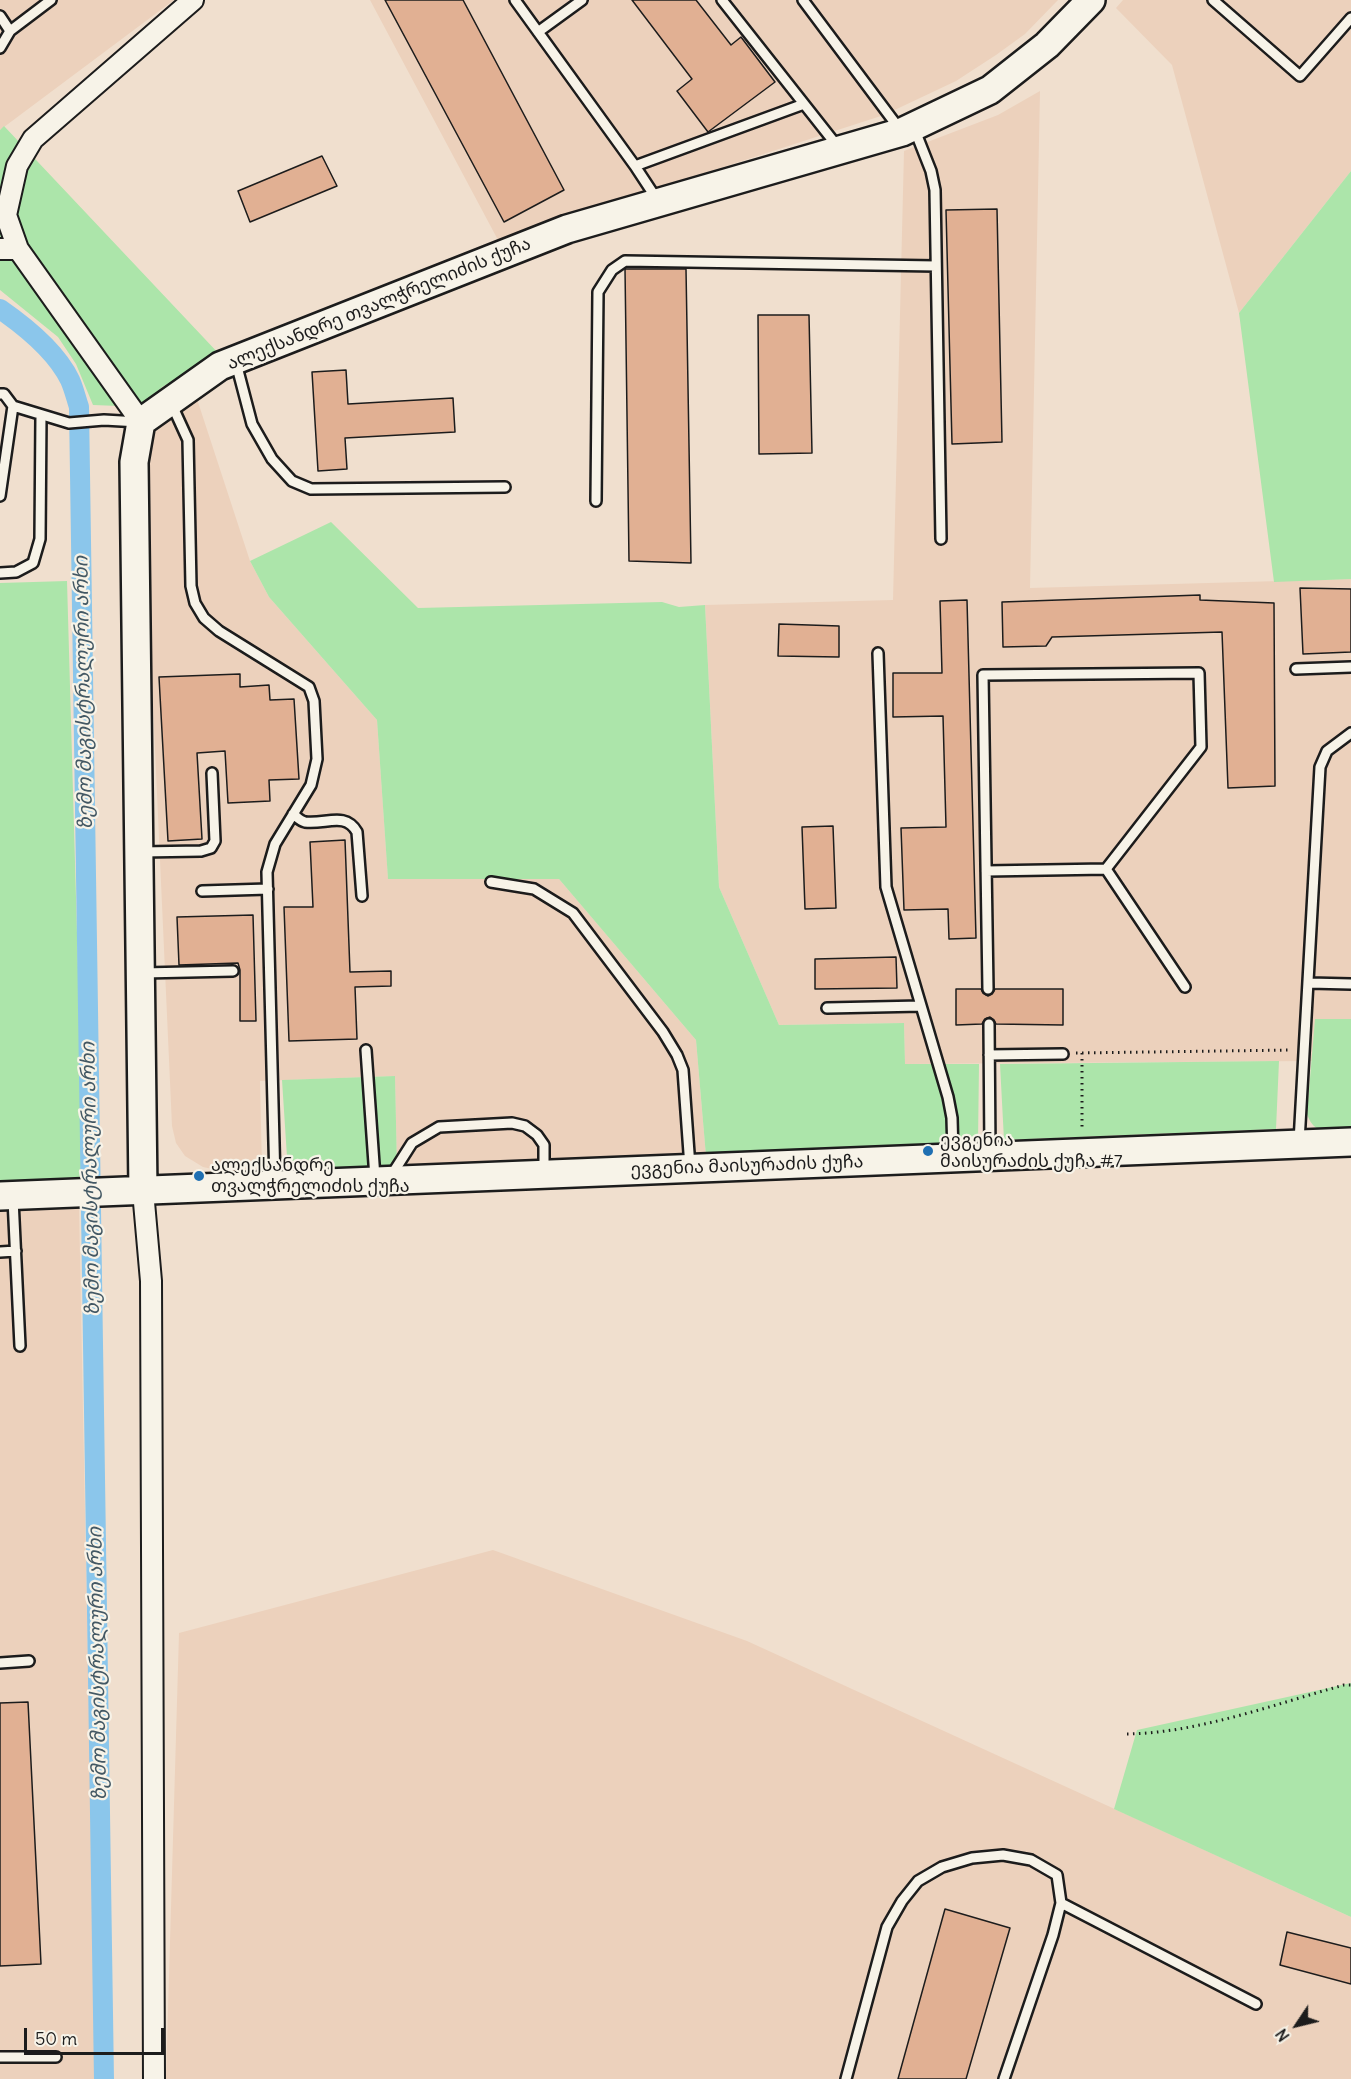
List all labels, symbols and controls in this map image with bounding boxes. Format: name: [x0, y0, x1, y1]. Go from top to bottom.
street label: ალექსანდრე თვალჭრელიძის ქუჩა: [224, 233, 534, 375]
water label: ზემო მაგისტრალური არხი: [70, 556, 98, 830]
water label: ზემო მაგისტრალური არხი: [77, 1042, 105, 1316]
place label: ევგენია მაისურაძის ქუჩა #7: [940, 1130, 1123, 1172]
marker: ევგენია მაისურაძის ქუჩა #7: [921, 1144, 935, 1158]
street label: ევგენია მაისურაძის ქუჩა: [630, 1151, 864, 1181]
place label: ალექსანდრე თვალჭრელიძის ქუჩა: [211, 1155, 410, 1198]
marker: ალექსანდრე თვალჭრელიძის ქუჩა: [192, 1169, 206, 1183]
water label: ზემო მაგისტრალური არხი: [84, 1527, 112, 1801]
north arrow: [1267, 1995, 1327, 2055]
scale bar: [27, 2016, 166, 2054]
text: N: [1271, 2025, 1294, 2046]
text: 50 m: [35, 2027, 77, 2050]

